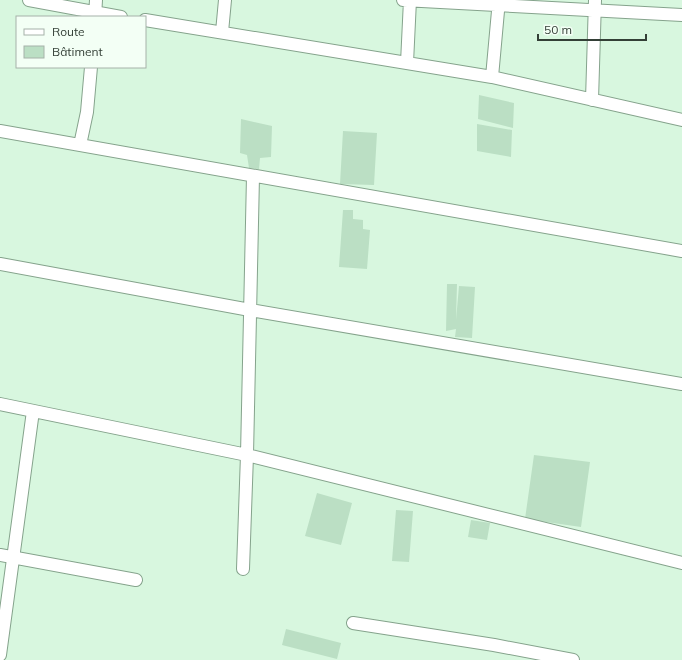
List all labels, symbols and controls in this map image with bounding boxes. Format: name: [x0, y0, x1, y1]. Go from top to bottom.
legend: [16, 16, 146, 68]
scale bar: [538, 16, 646, 42]
text: 50 m: [544, 22, 572, 37]
text: Route: [52, 24, 85, 39]
text: Bâtiment: [52, 44, 103, 59]

